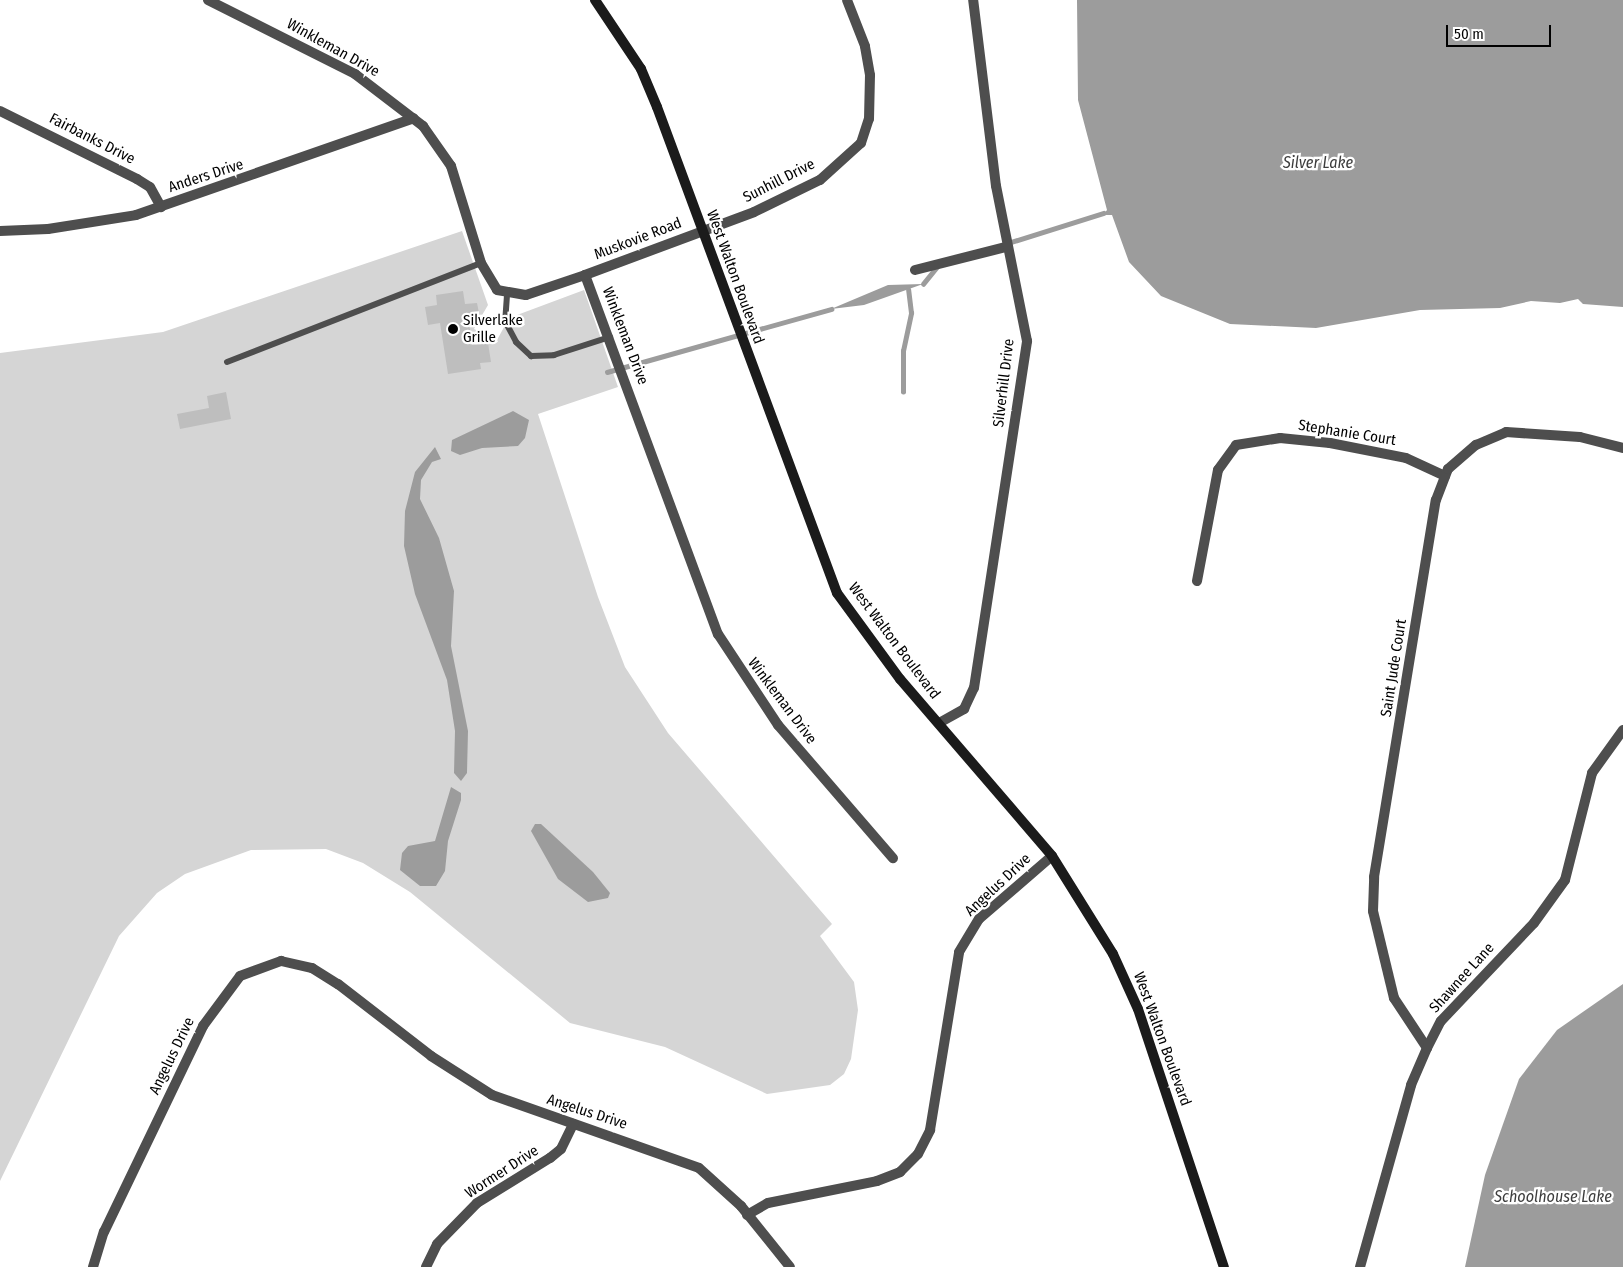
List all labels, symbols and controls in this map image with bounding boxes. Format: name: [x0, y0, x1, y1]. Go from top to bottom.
street label: Winkleman Drive: [283, 15, 383, 81]
scale bar: [1448, 15, 1553, 47]
text: 50 m: [1454, 25, 1484, 43]
street label: Fairbanks Drive: [46, 110, 138, 168]
water label: Silver Lake: [1283, 153, 1353, 173]
street label: Anders Drive: [166, 155, 246, 197]
street label: Sunhill Drive: [740, 155, 818, 207]
street label: West Walton Boulevard: [702, 208, 768, 346]
street label: Muskovie Road: [592, 214, 684, 264]
street label: Winkleman Drive: [598, 285, 652, 387]
place label: Silverlake Grille: [463, 311, 523, 346]
marker: Silverlake Grille: [447, 323, 459, 335]
street label: Silverhill Drive: [990, 338, 1018, 428]
street label: Stephanie Court: [1297, 416, 1397, 450]
street label: West Walton Boulevard: [844, 579, 944, 703]
street label: Saint Jude Court: [1377, 618, 1411, 718]
street label: Winkleman Drive: [744, 654, 820, 748]
street label: Angelus Drive: [961, 850, 1035, 920]
street label: Shawnee Lane: [1426, 939, 1498, 1017]
street label: West Walton Boulevard: [1129, 970, 1195, 1108]
street label: Angelus Drive: [146, 1015, 198, 1097]
street label: Angelus Drive: [545, 1091, 629, 1133]
street label: Wormer Drive: [462, 1142, 542, 1202]
water label: Schoolhouse Lake: [1494, 1187, 1612, 1207]

